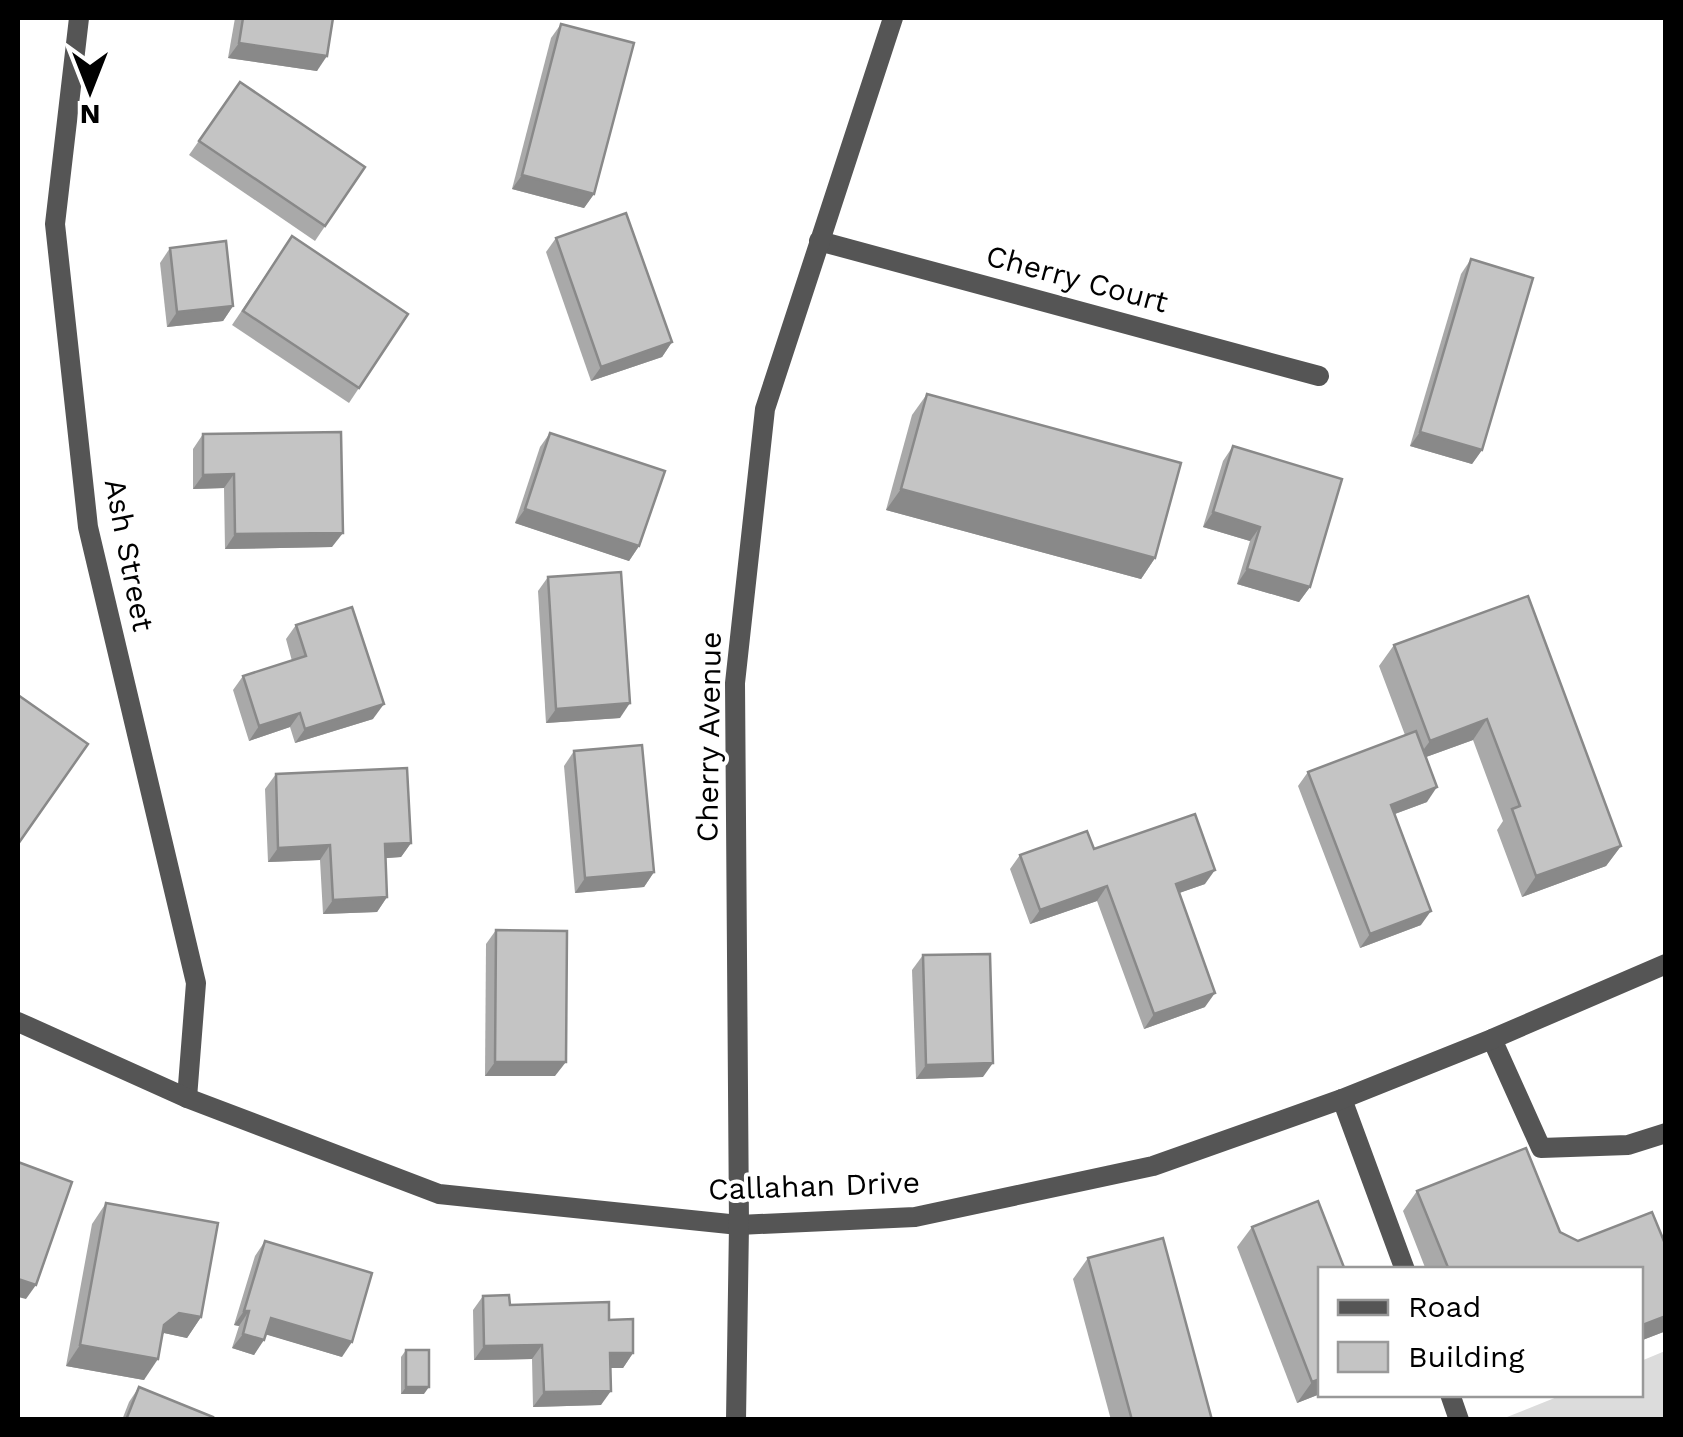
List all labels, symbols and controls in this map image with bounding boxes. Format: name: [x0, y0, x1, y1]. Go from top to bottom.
north arrow: [40, 40, 140, 140]
text: N: [80, 98, 100, 131]
street label: Cherry Court: [982, 237, 1172, 320]
street label: Ash Street: [98, 476, 161, 635]
street label: Cherry Avenue: [689, 631, 728, 843]
street label: Callahan Drive: [707, 1164, 920, 1207]
legend: [1318, 1267, 1643, 1397]
text: Road: [1408, 1289, 1481, 1324]
text: Building: [1408, 1339, 1525, 1374]

